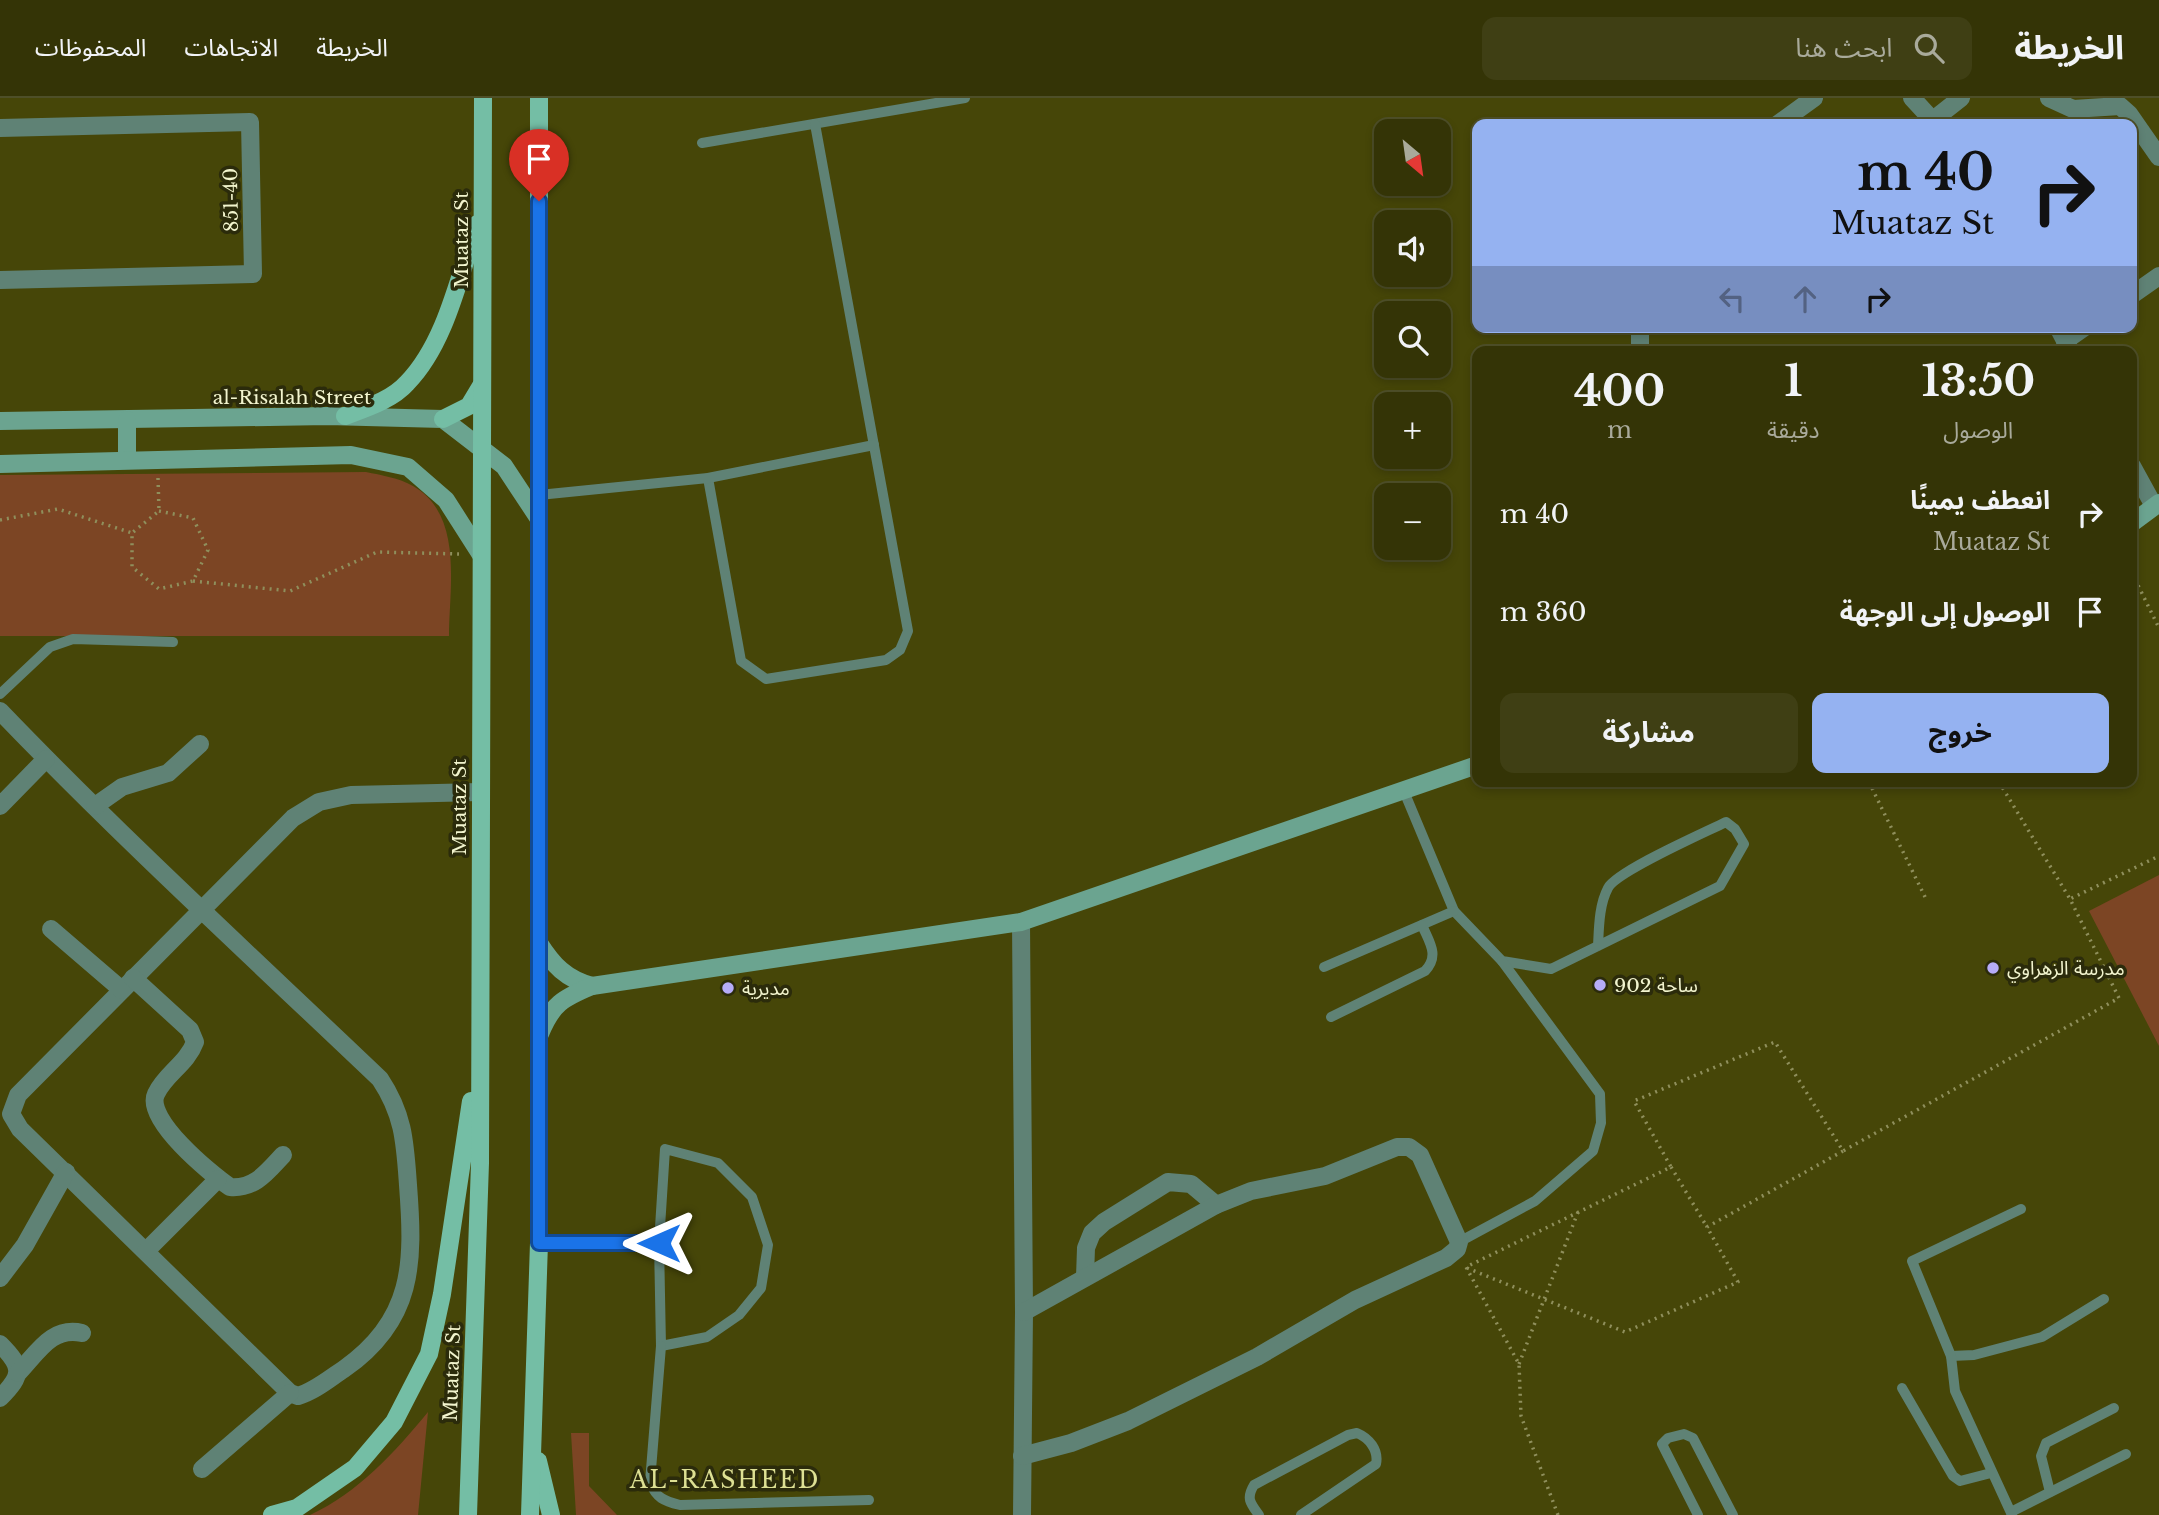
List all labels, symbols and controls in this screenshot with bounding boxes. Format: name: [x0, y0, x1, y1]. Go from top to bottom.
search box: [1482, 17, 1972, 80]
text: الخريطة: [2014, 27, 2124, 68]
icon: search: [1910, 29, 1948, 67]
text: ابحث هنا: [1795, 32, 1892, 64]
text: المحفوظات: [35, 33, 146, 62]
text: الاتجاهات: [184, 33, 278, 62]
text: الخريطة: [316, 33, 388, 62]
north arrow: [1374, 119, 1451, 196]
map controls: [1374, 119, 1451, 560]
pin: [509, 129, 569, 201]
icon: arrive: [520, 140, 558, 178]
text: 40 m: [1857, 142, 1994, 203]
icon: right: [2018, 147, 2109, 238]
street label: 851-40: [219, 168, 243, 232]
street label: Muataz St: [450, 191, 473, 288]
text: Muataz St: [1831, 203, 1994, 243]
button: sound: [1374, 210, 1451, 287]
icon: left: [1713, 280, 1751, 318]
icon: ahead: [1786, 280, 1824, 318]
icon: right: [1859, 280, 1897, 318]
button: search: [1374, 301, 1451, 378]
text: 1: [1784, 355, 1802, 407]
text: 13:50: [1921, 355, 2035, 407]
text: 400: [1574, 365, 1665, 417]
street label: al-Risalah Street: [213, 386, 372, 409]
button: +: [1374, 392, 1451, 469]
text: m: [1607, 416, 1632, 444]
text: دقيقة: [1767, 416, 1820, 444]
text: الوصول: [1943, 416, 2013, 444]
button: −: [1374, 483, 1451, 560]
text: انعطف يمينًا: [1910, 484, 2050, 516]
icon: right: [2071, 495, 2109, 533]
text: 40 m: [1500, 498, 1569, 530]
text: Muataz St: [1933, 528, 2050, 556]
icon: arrive: [2071, 593, 2109, 631]
text: 360 m: [1500, 596, 1587, 628]
text: الوصول إلى الوجهة: [1840, 596, 2050, 628]
button: مشاركة: [1500, 693, 1798, 773]
button: خروج: [1812, 693, 2109, 773]
street label: Muataz St: [448, 758, 471, 855]
place label: مدرسة الزهراوي: [2007, 957, 2125, 983]
marker: مدرسة الزهراوي: [1985, 960, 2001, 976]
place label: ساحة 902: [1614, 974, 1698, 997]
place label: مديرية: [742, 977, 790, 1000]
marker: ساحة 902: [1592, 977, 1608, 993]
marker: مديرية: [720, 980, 736, 996]
position arrow: [622, 1206, 696, 1280]
street label: Muataz St: [439, 1323, 465, 1422]
district label: AL-RASHEED: [629, 1466, 820, 1494]

